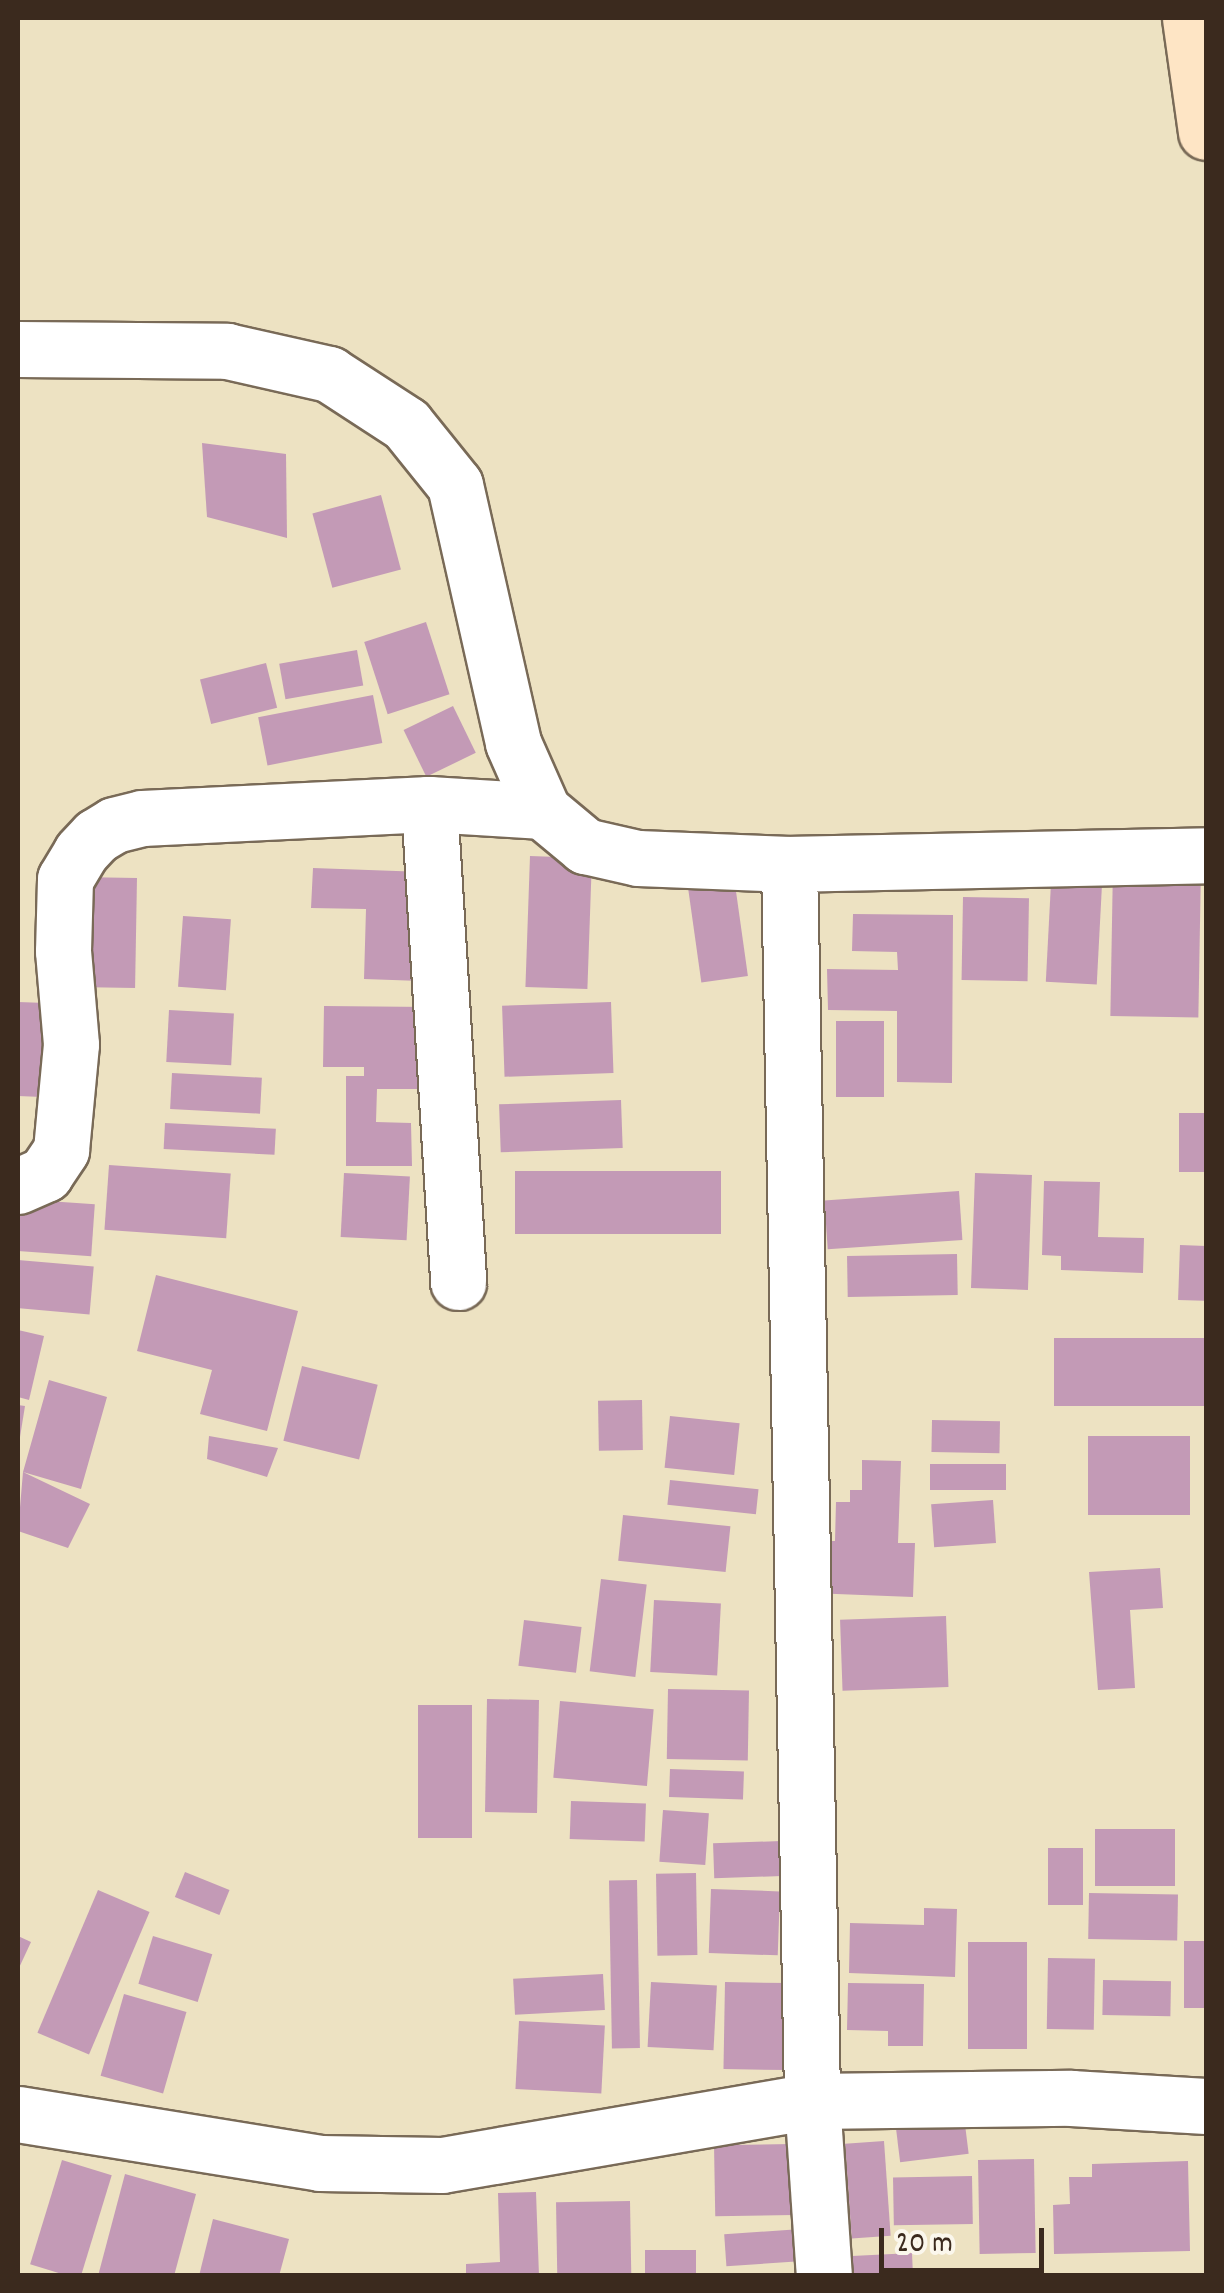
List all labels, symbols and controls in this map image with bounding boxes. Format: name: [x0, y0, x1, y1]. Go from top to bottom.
scale bar: [884, 2208, 1049, 2270]
text: 20 m: [896, 2224, 953, 2267]

